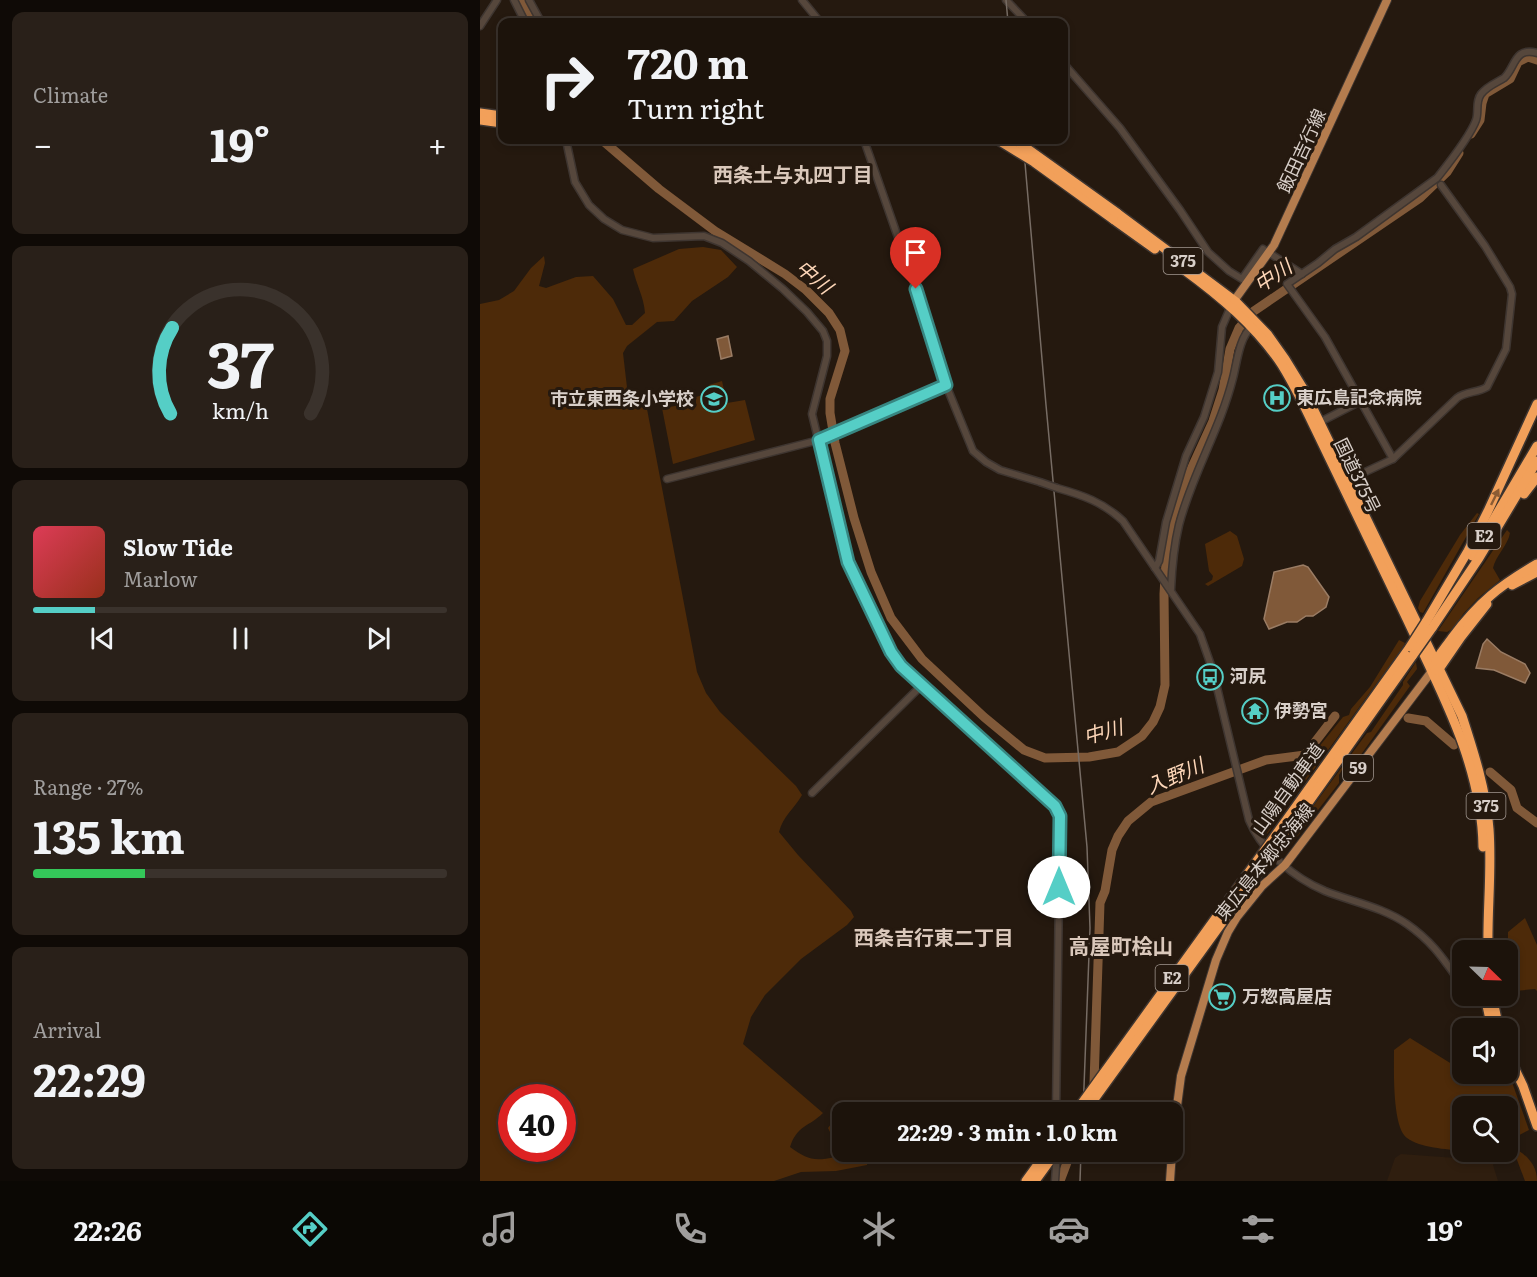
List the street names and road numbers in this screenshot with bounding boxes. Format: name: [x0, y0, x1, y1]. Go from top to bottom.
street label: 飯田吉行線: [1269, 104, 1332, 197]
road number: 375: [1164, 248, 1202, 274]
street label: 国道375号: [1328, 433, 1388, 518]
road number: E2: [1468, 523, 1500, 549]
street label: 山陽自動車道: [1244, 736, 1329, 840]
road number: 59: [1343, 755, 1373, 781]
road number: 375: [1466, 793, 1506, 819]
street label: 東広島本郷忠海線: [1208, 797, 1320, 926]
road number: E2: [1156, 965, 1188, 991]

